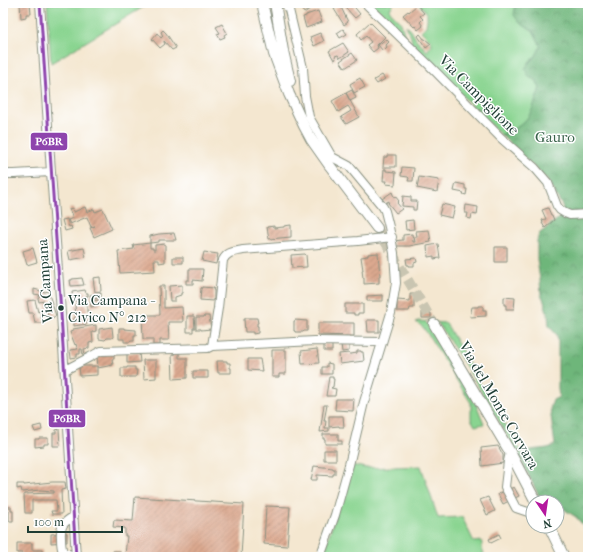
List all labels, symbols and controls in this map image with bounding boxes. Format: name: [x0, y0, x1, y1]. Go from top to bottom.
street label: Via Campiglione: [434, 50, 523, 139]
park label: Gauro: [535, 128, 575, 146]
line badge: P6BR: [30, 132, 68, 151]
text: P6BR: [35, 135, 64, 148]
street label: Via Campana: [33, 237, 57, 325]
place label: Via Campana - Civico N° 212: [67, 292, 156, 326]
marker: Via Campana - Civico N° 212: [56, 303, 66, 313]
street label: Via del Monte Corvara: [455, 337, 543, 473]
line badge: P6BR: [48, 409, 86, 428]
text: P6BR: [53, 412, 82, 425]
north arrow: [525, 494, 565, 534]
scale bar: [28, 508, 122, 534]
text: 100 m: [34, 515, 64, 529]
text: N: [541, 516, 553, 531]

